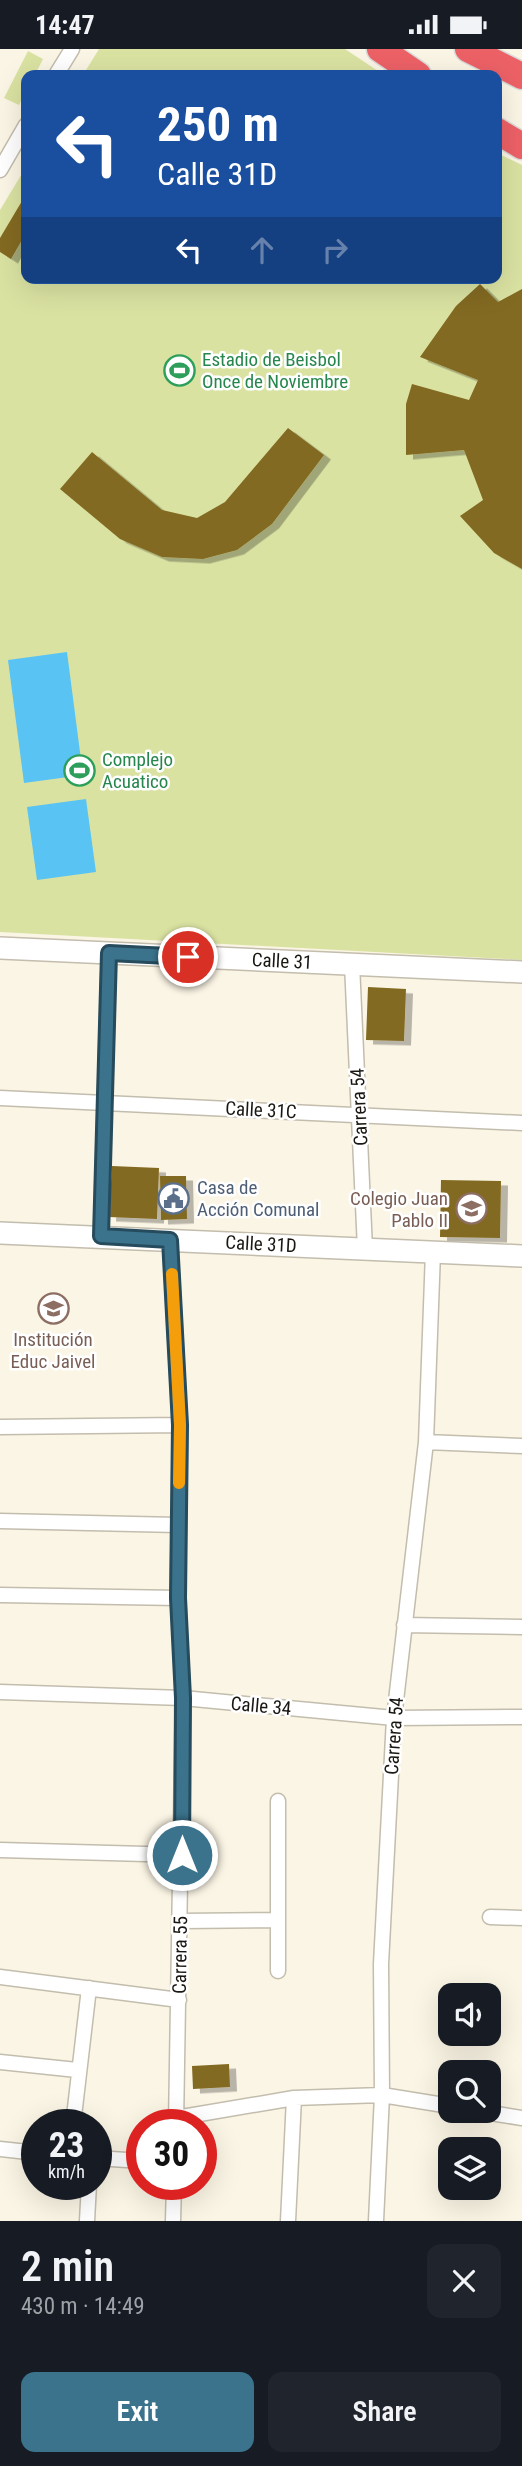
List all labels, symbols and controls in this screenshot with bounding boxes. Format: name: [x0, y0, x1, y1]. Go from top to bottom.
text: 14:47: [35, 10, 95, 40]
text: 250 m: [157, 96, 279, 153]
icon: left: [42, 98, 133, 189]
text: Calle 31D: [157, 155, 277, 193]
icon: left: [170, 231, 208, 269]
icon: ahead: [243, 231, 281, 269]
icon: right: [316, 231, 354, 269]
place label: Estadio de Beisbol Once de Noviembre: [202, 348, 348, 393]
sports icon: Estadio de Beisbol Once de Noviembre: [162, 353, 196, 387]
place label: Complejo Acuatico: [102, 748, 173, 793]
sports icon: Complejo Acuatico: [62, 753, 96, 787]
pin: [158, 927, 218, 987]
icon: arrive: [169, 938, 207, 976]
street label: Calle 31: [251, 948, 313, 974]
street label: Carrera 54: [345, 1068, 373, 1146]
street label: Calle 31C: [225, 1097, 297, 1123]
place label: Casa de Acción Comunal: [197, 1176, 319, 1221]
public building icon: Casa de Acción Comunal: [157, 1181, 191, 1215]
place label: Colegio Juan Pablo II: [350, 1187, 448, 1232]
school or university icon: Colegio Juan Pablo II: [454, 1192, 488, 1226]
street label: Calle 31D: [225, 1231, 297, 1257]
school or university icon: Institución Educ Jaivel: [36, 1291, 70, 1325]
place label: Institución Educ Jaivel: [11, 1328, 95, 1373]
street label: Calle 34: [230, 1692, 292, 1720]
street label: Carrera 54: [380, 1696, 408, 1776]
position arrow: [145, 1818, 219, 1892]
street label: Carrera 55: [168, 1916, 192, 1994]
map controls: [438, 1983, 501, 2200]
button: sound: [438, 1983, 501, 2046]
button: search: [438, 2060, 501, 2123]
speed limit sign: 30: [126, 2109, 217, 2200]
text: 23: [49, 2125, 84, 2166]
button: layers: [438, 2137, 501, 2200]
text: km/h: [48, 2161, 85, 2182]
text: 2 min: [21, 2242, 114, 2291]
button: close: [427, 2244, 501, 2318]
text: 430 m · 14:49: [21, 2293, 145, 2320]
button: Exit: [21, 2372, 254, 2452]
button: Share: [268, 2372, 501, 2452]

